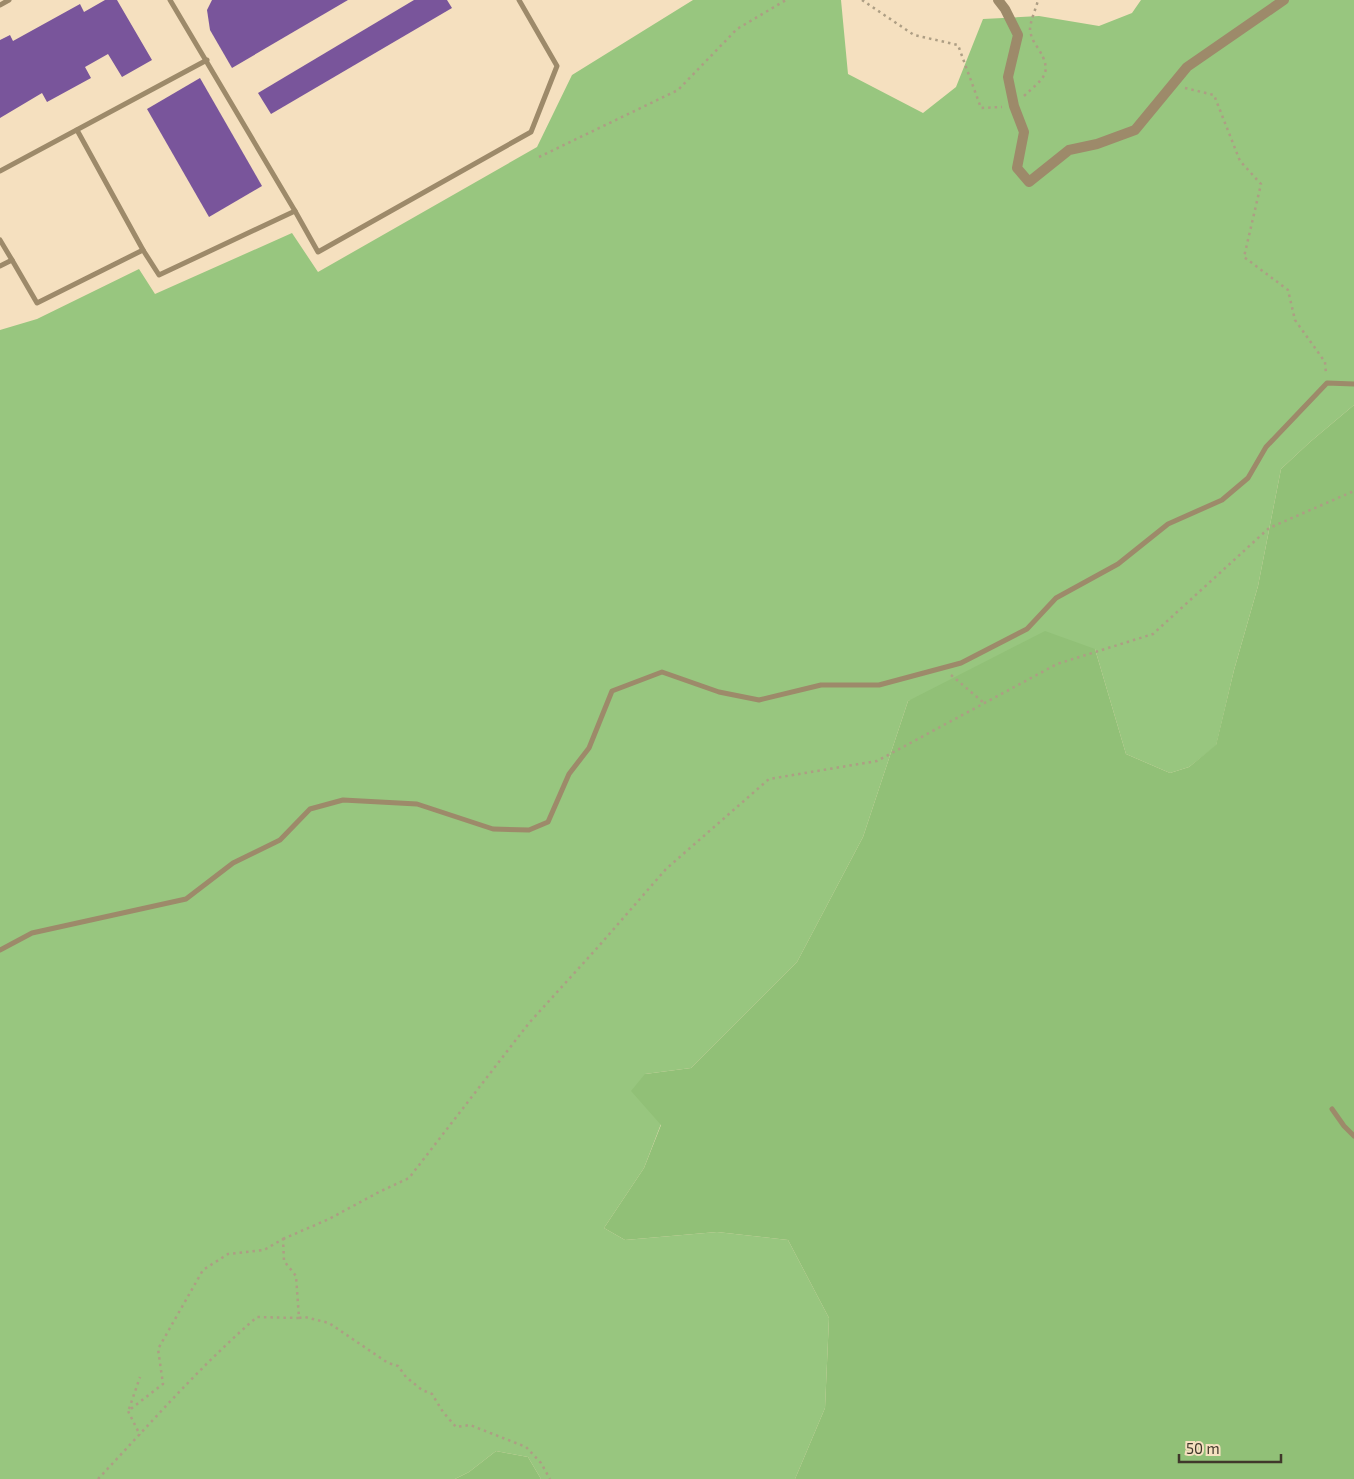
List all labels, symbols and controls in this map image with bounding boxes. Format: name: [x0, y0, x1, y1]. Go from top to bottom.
scale bar: [1179, 1432, 1282, 1464]
text: 50 m: [1186, 1439, 1220, 1457]

